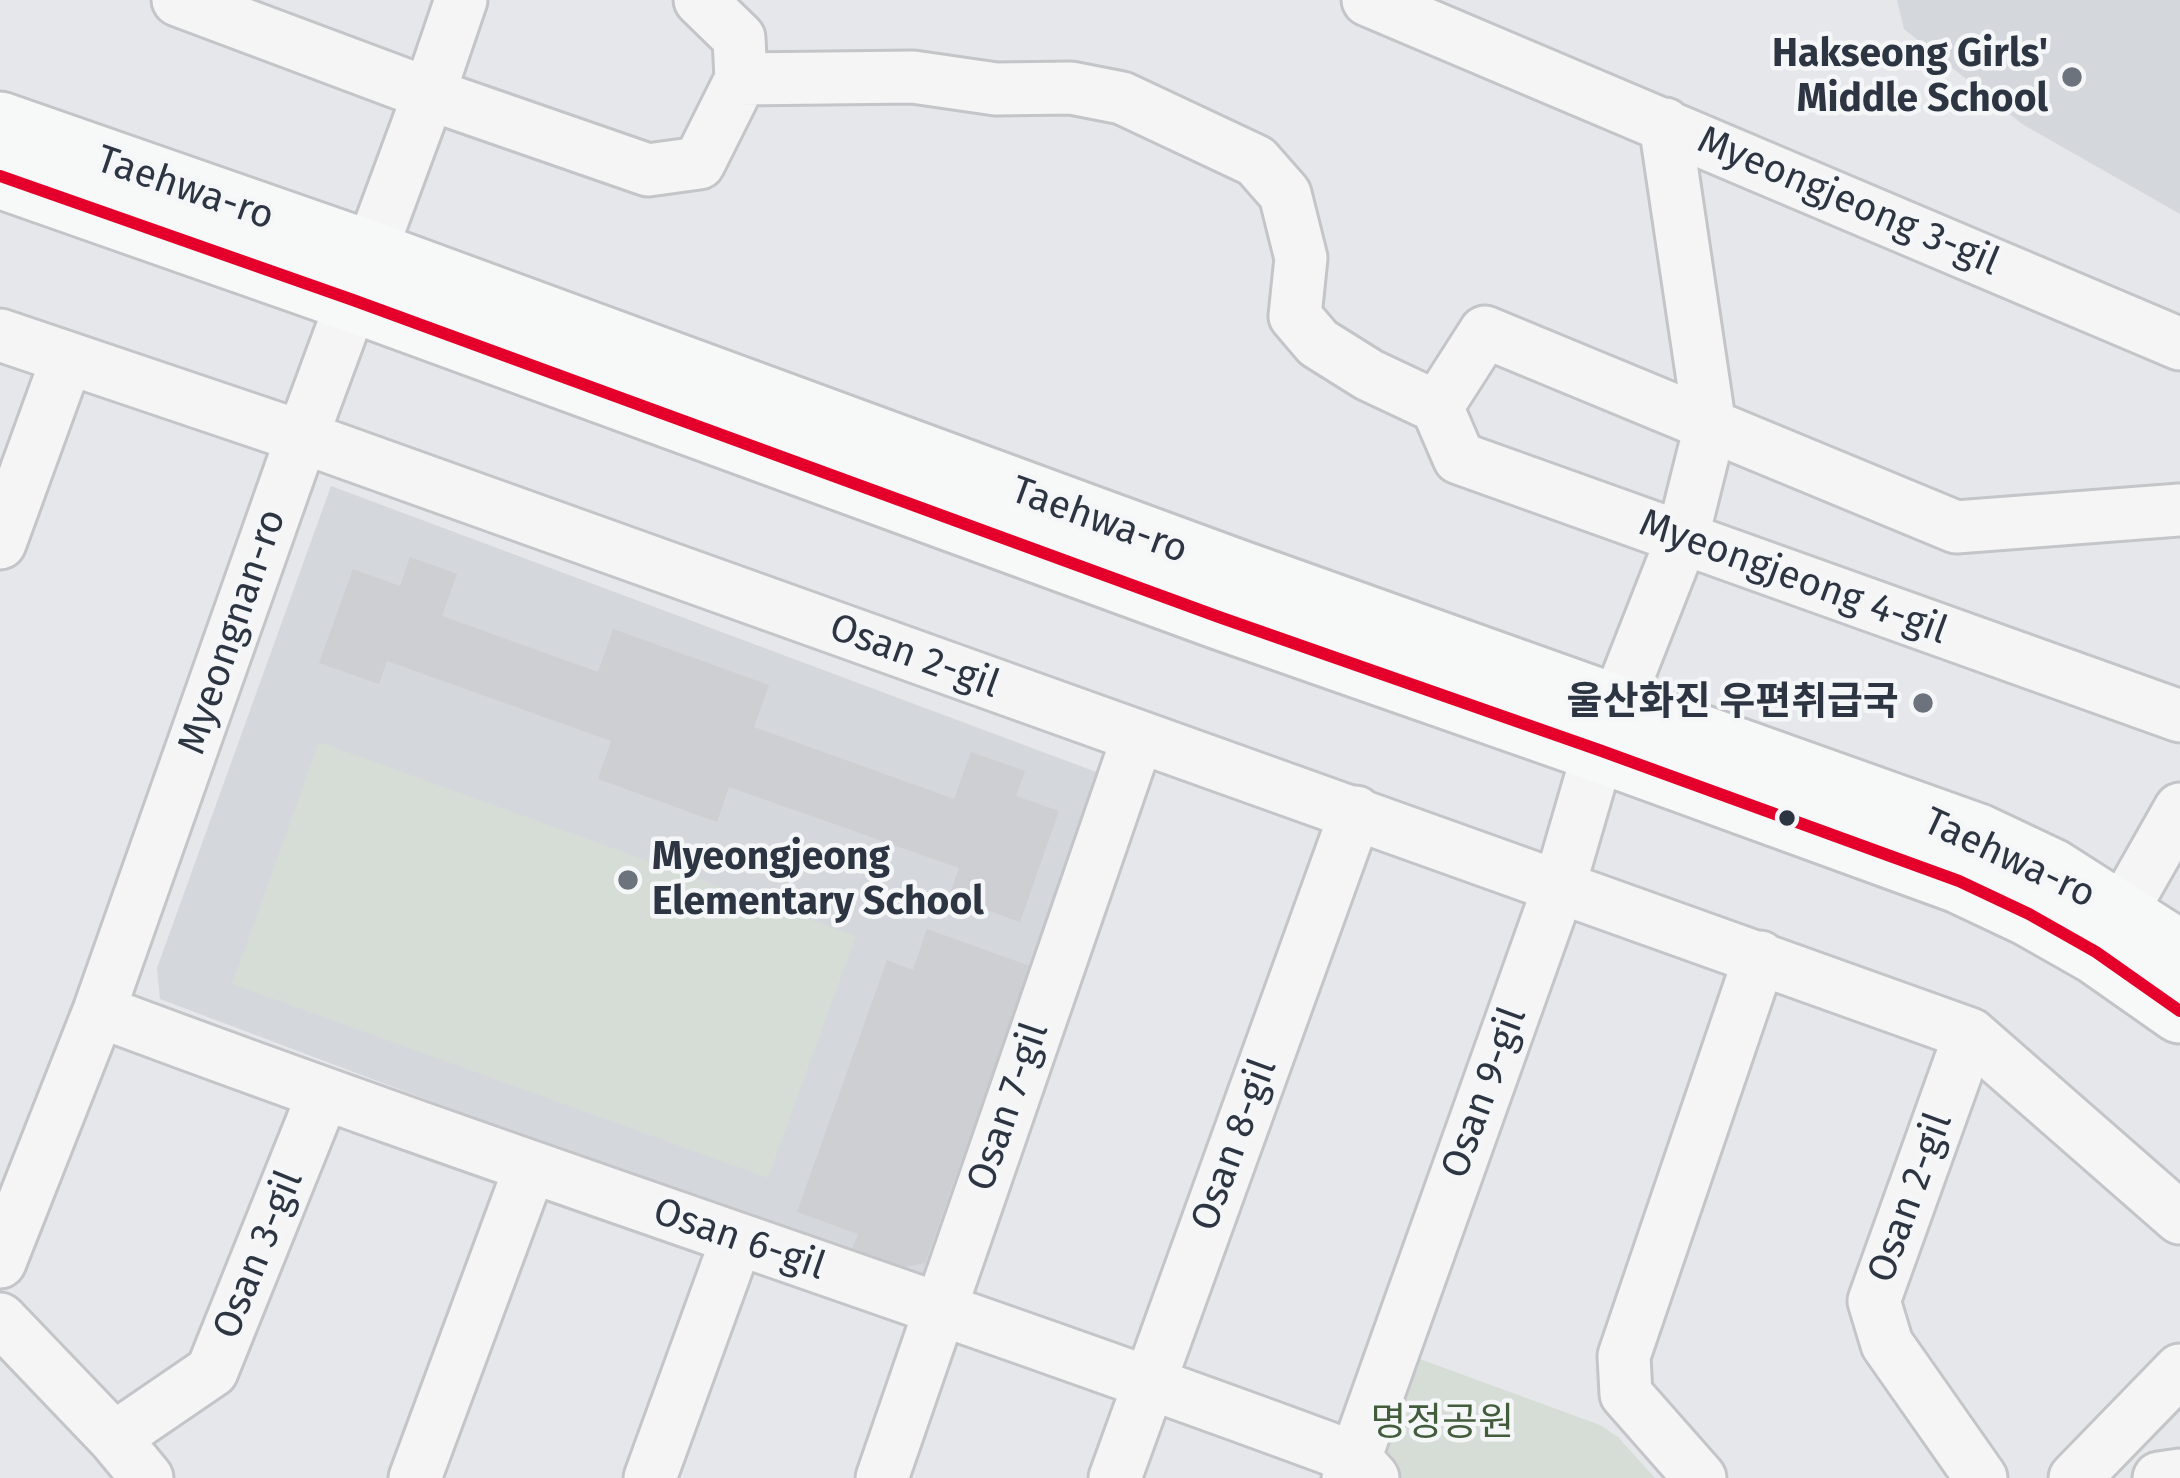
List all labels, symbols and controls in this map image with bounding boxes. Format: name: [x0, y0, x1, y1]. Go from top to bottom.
place label: Hakseong Girls' Middle School: [1772, 32, 2048, 123]
marker: Hakseong Girls' Middle School: [2059, 64, 2085, 90]
street label: Myeongjeong 3-gil: [1690, 117, 2006, 287]
street label: Taehwa-ro: [90, 137, 280, 241]
street label: Taehwa-ro: [1004, 468, 1194, 574]
street label: Myeongjeong 4-gil: [1633, 501, 1953, 655]
street label: Myeongnan-ro: [169, 503, 297, 761]
street label: Osan 2-gil: [823, 605, 1005, 709]
place label: 울산화진 우편취급국: [1567, 680, 1899, 726]
marker: 울산화진 우편취급국: [1910, 690, 1936, 716]
street label: Taehwa-ro: [1916, 799, 2102, 919]
unlabelled marker: [1776, 807, 1798, 829]
place label: Myeongjeong Elementary School: [652, 835, 984, 926]
marker: Myeongjeong Elementary School: [615, 867, 641, 893]
street label: Osan 9-gil: [1433, 1001, 1537, 1185]
street label: Osan 7-gil: [958, 1017, 1060, 1197]
street label: Osan 8-gil: [1182, 1053, 1288, 1237]
street label: Osan 2-gil: [1859, 1107, 1963, 1289]
street label: Osan 3-gil: [204, 1164, 314, 1346]
street label: Osan 6-gil: [647, 1189, 831, 1291]
park label: 명정공원: [1370, 1401, 1514, 1447]

